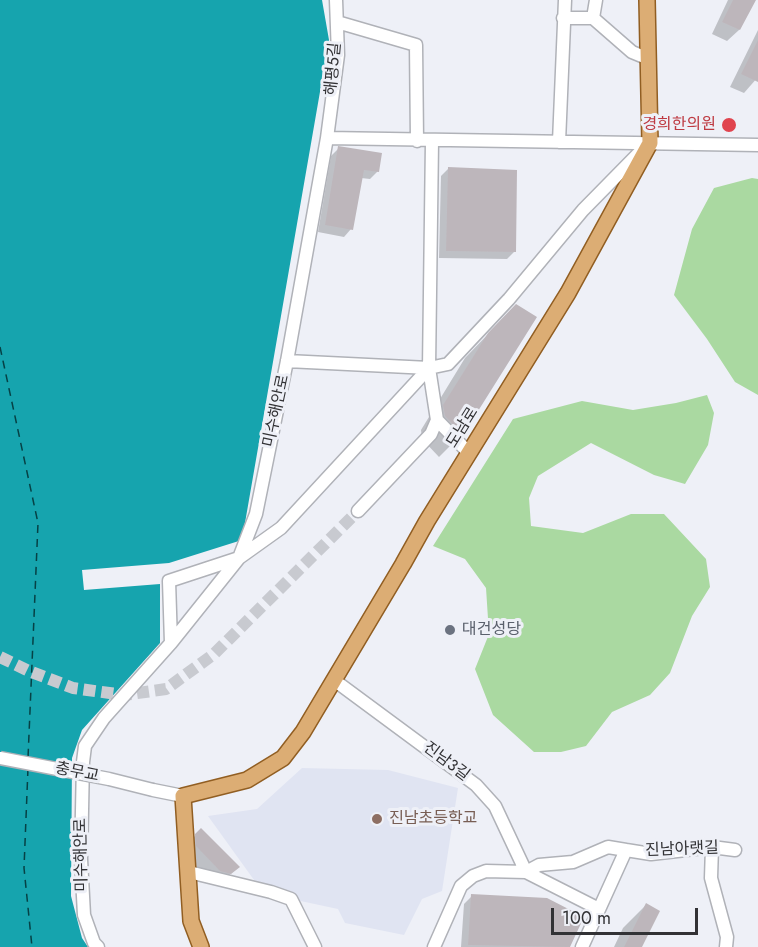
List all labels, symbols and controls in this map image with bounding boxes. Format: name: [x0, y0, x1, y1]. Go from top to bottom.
street label: 해평5길: [322, 42, 346, 96]
place label: 경희한의원: [642, 115, 716, 135]
marker: 경희한의원: [720, 116, 738, 134]
street label: 미수해안로: [260, 373, 294, 449]
street label: 도남로: [443, 404, 483, 452]
place label: 대건성당: [462, 620, 521, 640]
marker: 대건성당: [443, 623, 457, 637]
street label: 진남3길: [419, 738, 473, 786]
street label: 충무교: [53, 759, 101, 787]
place label: 진남초등학교: [389, 809, 477, 829]
marker: 진남초등학교: [370, 812, 384, 826]
street label: 미수해안로: [72, 818, 92, 892]
street label: 진남아랫길: [645, 839, 719, 861]
scale bar: [554, 896, 701, 934]
text: 100 m: [562, 905, 611, 931]

